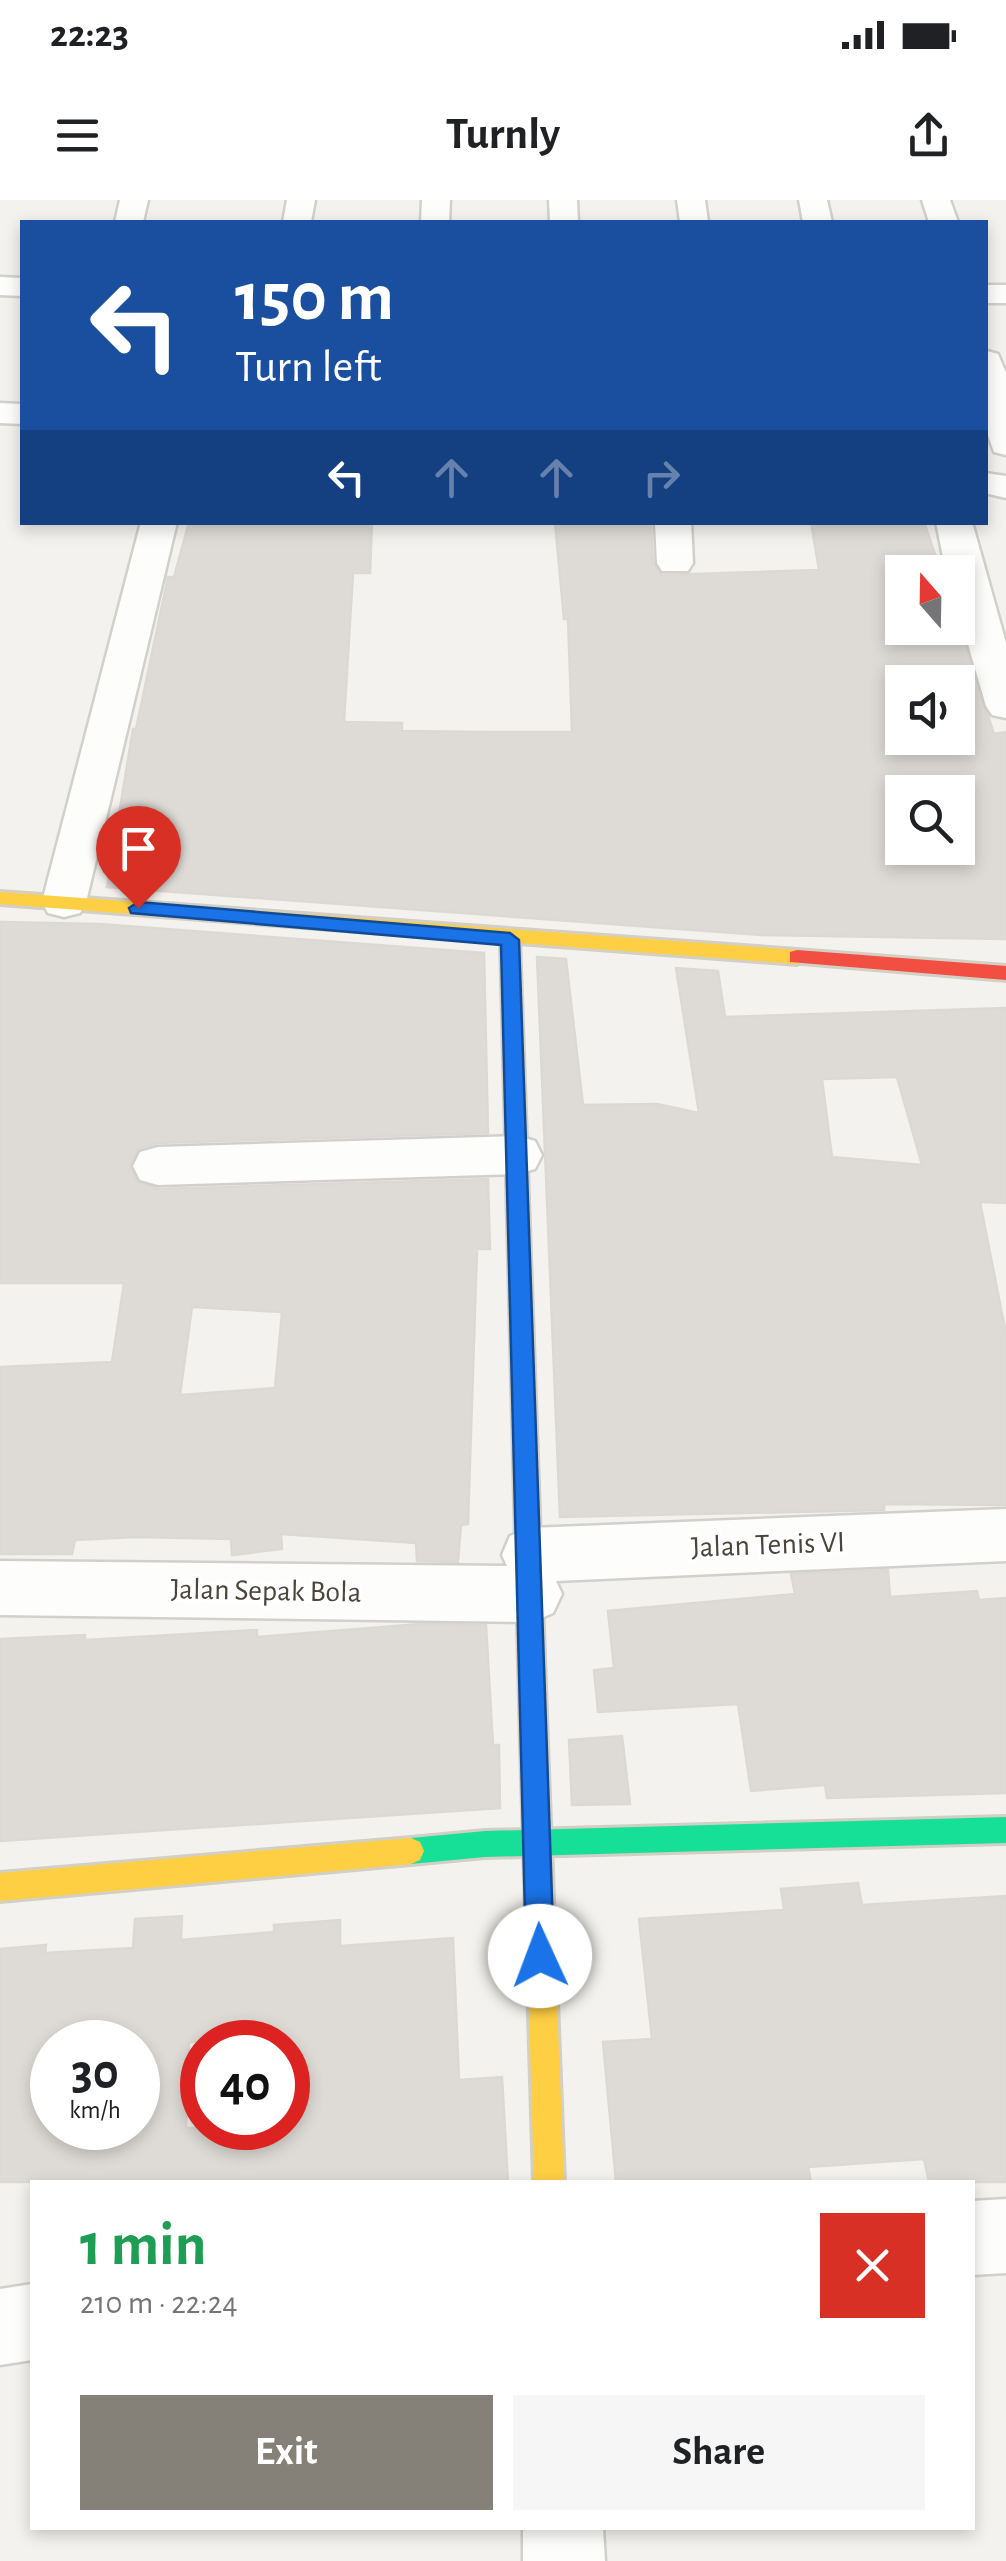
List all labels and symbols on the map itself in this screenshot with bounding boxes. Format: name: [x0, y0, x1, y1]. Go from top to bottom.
north arrow: [885, 555, 975, 645]
pin: [96, 806, 181, 909]
street label: Jalan Tenis VI: [690, 1527, 846, 1563]
street label: Jalan Sepak Bola: [170, 1574, 362, 1608]
position arrow: [488, 1904, 592, 2008]
speed limit sign: 40: [180, 2020, 310, 2150]

